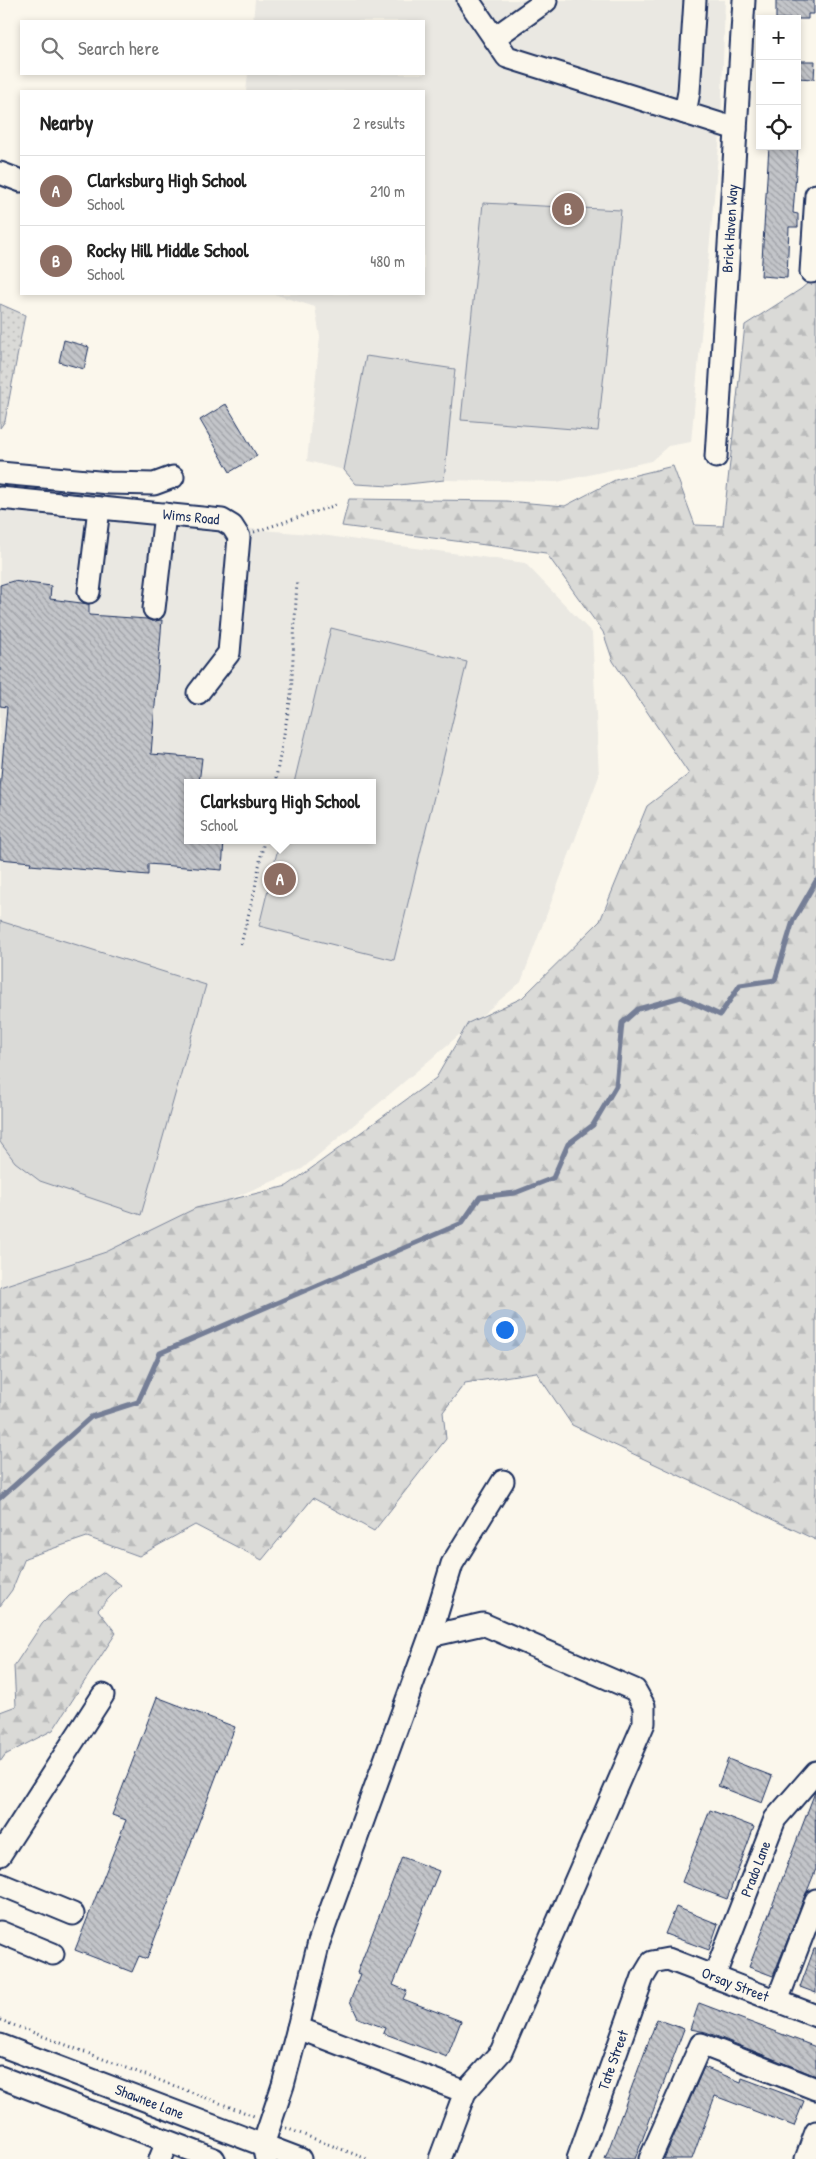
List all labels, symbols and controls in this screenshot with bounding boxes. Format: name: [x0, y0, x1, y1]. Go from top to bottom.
map controls: [756, 15, 801, 150]
button: +: [756, 15, 801, 60]
search box: [20, 20, 425, 75]
icon: search: [38, 34, 66, 62]
text: Search here: [78, 35, 159, 61]
button: −: [756, 60, 801, 105]
button: locate: [756, 105, 801, 150]
text: Nearby: [40, 108, 93, 137]
text: 2 results: [353, 112, 405, 134]
text: Clarksburg High School: [87, 167, 246, 193]
text: A: [52, 180, 60, 202]
text: 210 m: [370, 180, 405, 202]
street label: Brick Haven Way: [716, 183, 743, 273]
pin: B: [552, 190, 584, 228]
text: School: [87, 193, 124, 215]
text: Rocky Hill Middle School: [87, 237, 248, 263]
text: B: [52, 250, 60, 272]
text: 480 m: [370, 250, 405, 272]
text: School: [87, 263, 124, 285]
street label: Wims Road: [162, 503, 220, 530]
popup: [184, 779, 376, 844]
text: Clarksburg High School: [200, 788, 360, 814]
text: School: [200, 814, 238, 836]
pin: A: [264, 860, 296, 898]
your location: [492, 1317, 518, 1343]
street label: Prado Lane: [735, 1838, 776, 1900]
street label: Orsay Street: [699, 1962, 773, 2007]
street label: Tate Street: [592, 2026, 634, 2093]
street label: Shawnee Lane: [112, 2079, 187, 2124]

